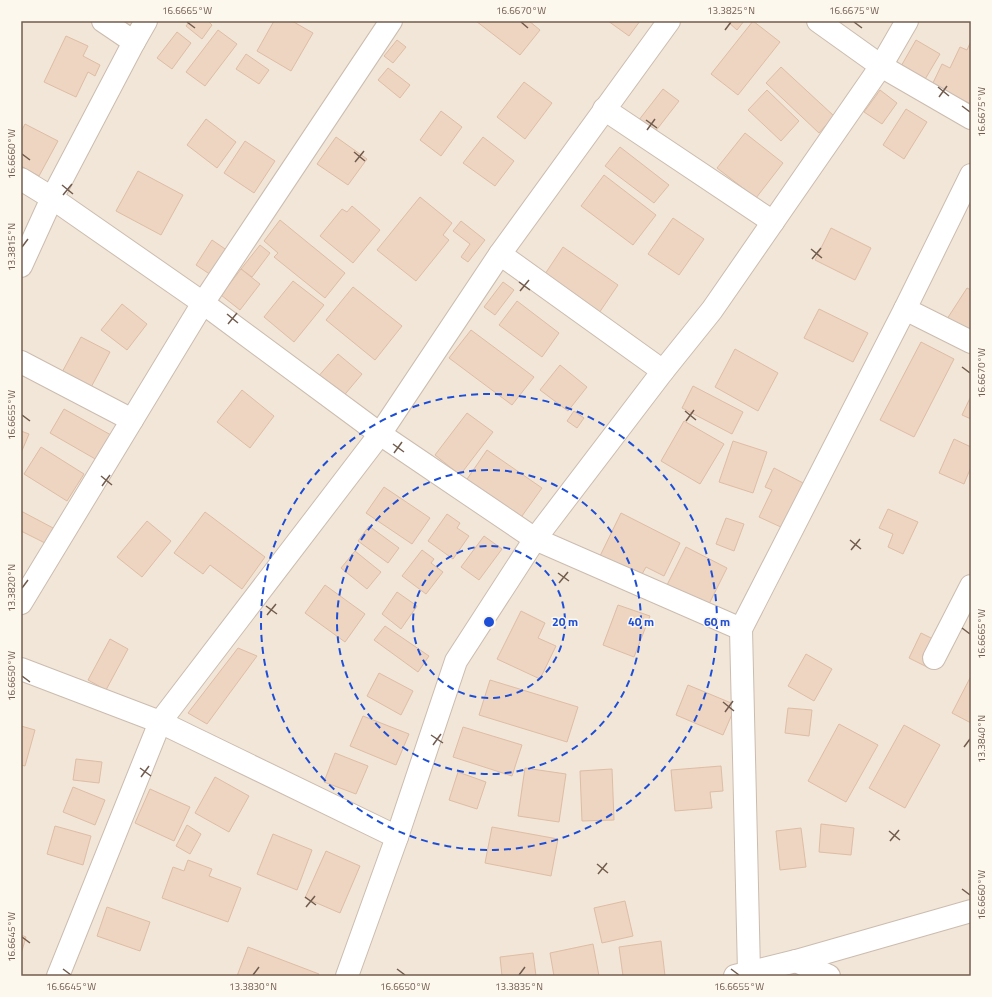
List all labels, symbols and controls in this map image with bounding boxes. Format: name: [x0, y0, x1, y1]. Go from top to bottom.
text: 16.6665°W: [162, 3, 212, 18]
text: 16.6670°W: [496, 3, 546, 18]
text: 13.3825°N: [707, 3, 755, 18]
text: 16.6675°W: [829, 3, 879, 18]
text: 16.6675°W: [974, 87, 989, 137]
text: 16.6660°W: [4, 129, 19, 179]
text: 13.3815°N: [4, 223, 19, 271]
text: 16.6670°W: [974, 348, 989, 398]
text: 16.6655°W: [4, 390, 19, 440]
text: 13.3820°N: [4, 564, 19, 612]
text: 16.6665°W: [974, 609, 989, 659]
text: 20 m: [552, 612, 578, 631]
text: 40 m: [628, 612, 654, 631]
text: 60 m: [704, 612, 730, 631]
centre of rings: [482, 615, 496, 629]
text: 16.6650°W: [4, 651, 19, 701]
text: 13.3840°N: [974, 715, 989, 763]
text: 16.6660°W: [974, 870, 989, 920]
text: 16.6645°W: [4, 912, 19, 962]
text: 16.6645°W: [46, 979, 96, 994]
text: 13.3830°N: [229, 979, 277, 994]
text: 16.6650°W: [380, 979, 430, 994]
text: 13.3835°N: [495, 979, 543, 994]
text: 16.6655°W: [714, 979, 764, 994]

